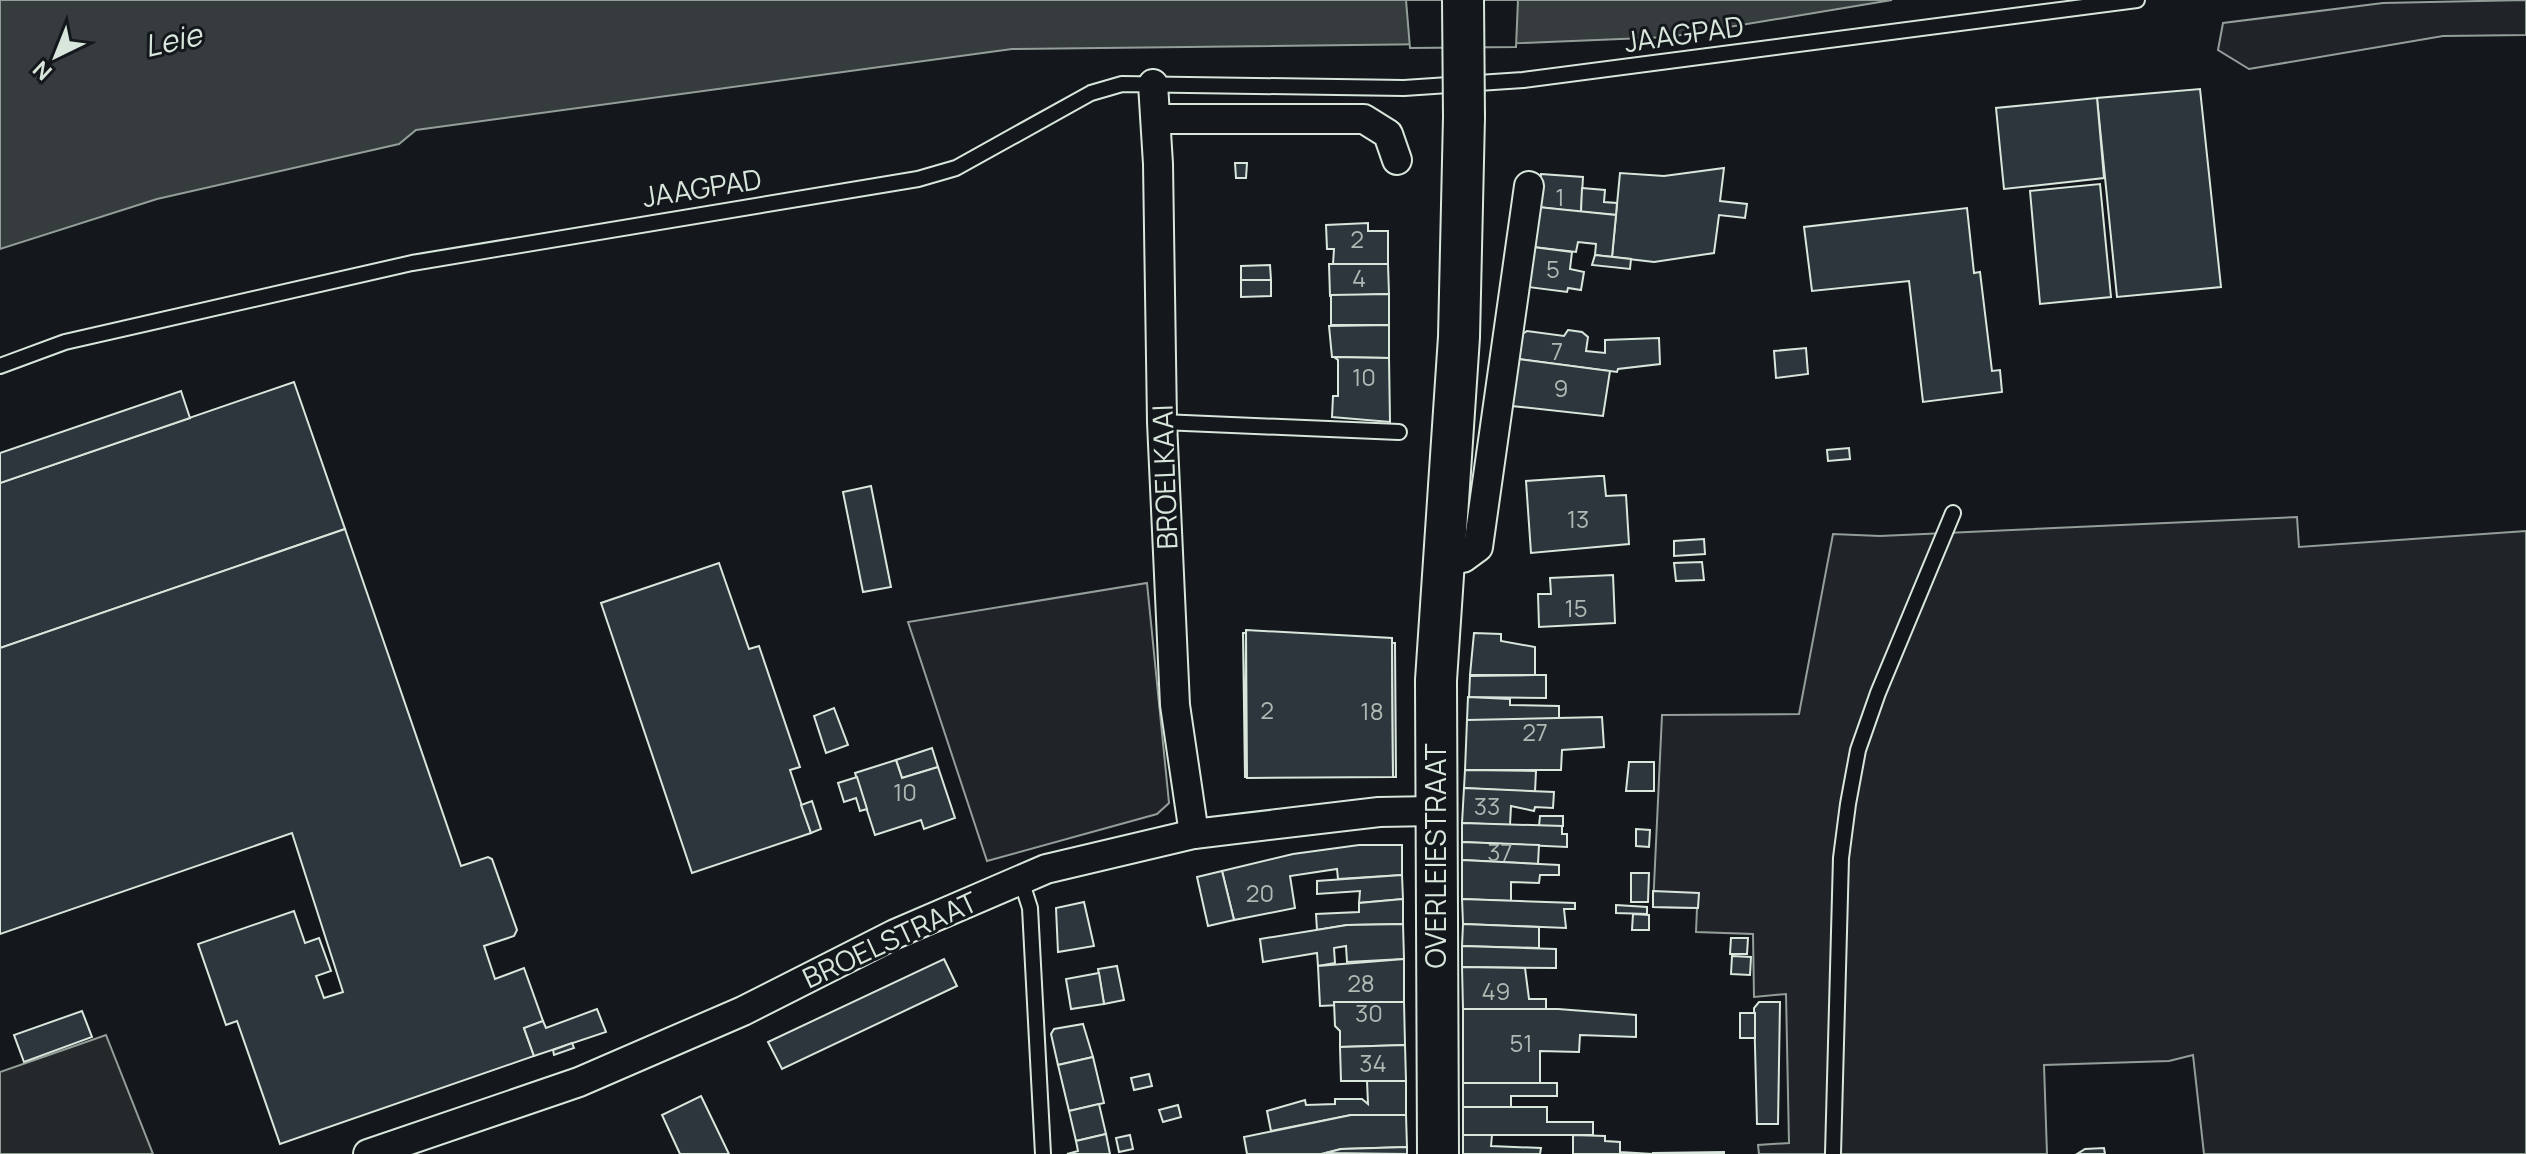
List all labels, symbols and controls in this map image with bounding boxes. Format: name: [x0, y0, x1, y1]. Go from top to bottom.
street label: JAAGPAD: [1622, 6, 1746, 60]
water label: Leie: [140, 13, 207, 66]
north arrow: [16, 16, 96, 96]
text: N: [26, 54, 58, 87]
street label: JAAGPAD: [640, 159, 764, 215]
house number: 1: [1555, 180, 1565, 213]
house number: 2: [1350, 222, 1364, 255]
house number: 5: [1546, 252, 1560, 285]
house number: 4: [1352, 261, 1366, 294]
house number: 7: [1551, 334, 1563, 367]
house number: 10: [1352, 360, 1376, 393]
house number: 9: [1554, 371, 1568, 404]
street label: BROELKAAI: [1142, 404, 1186, 550]
house number: 13: [1567, 502, 1589, 535]
house number: 15: [1564, 591, 1588, 624]
house number: 2: [1260, 693, 1274, 726]
house number: 18: [1360, 694, 1384, 727]
house number: 27: [1522, 715, 1548, 748]
street label: OVERLEIESTRAAT: [1416, 743, 1454, 969]
house number: 10: [893, 775, 917, 808]
house number: 33: [1474, 789, 1500, 822]
house number: 37: [1487, 835, 1513, 868]
house number: 20: [1246, 876, 1274, 909]
street label: BROELSTRAAT: [796, 882, 983, 996]
house number: 28: [1347, 966, 1375, 999]
house number: 49: [1482, 974, 1510, 1007]
house number: 30: [1355, 996, 1383, 1029]
house number: 51: [1509, 1026, 1533, 1059]
house number: 34: [1359, 1046, 1387, 1079]

